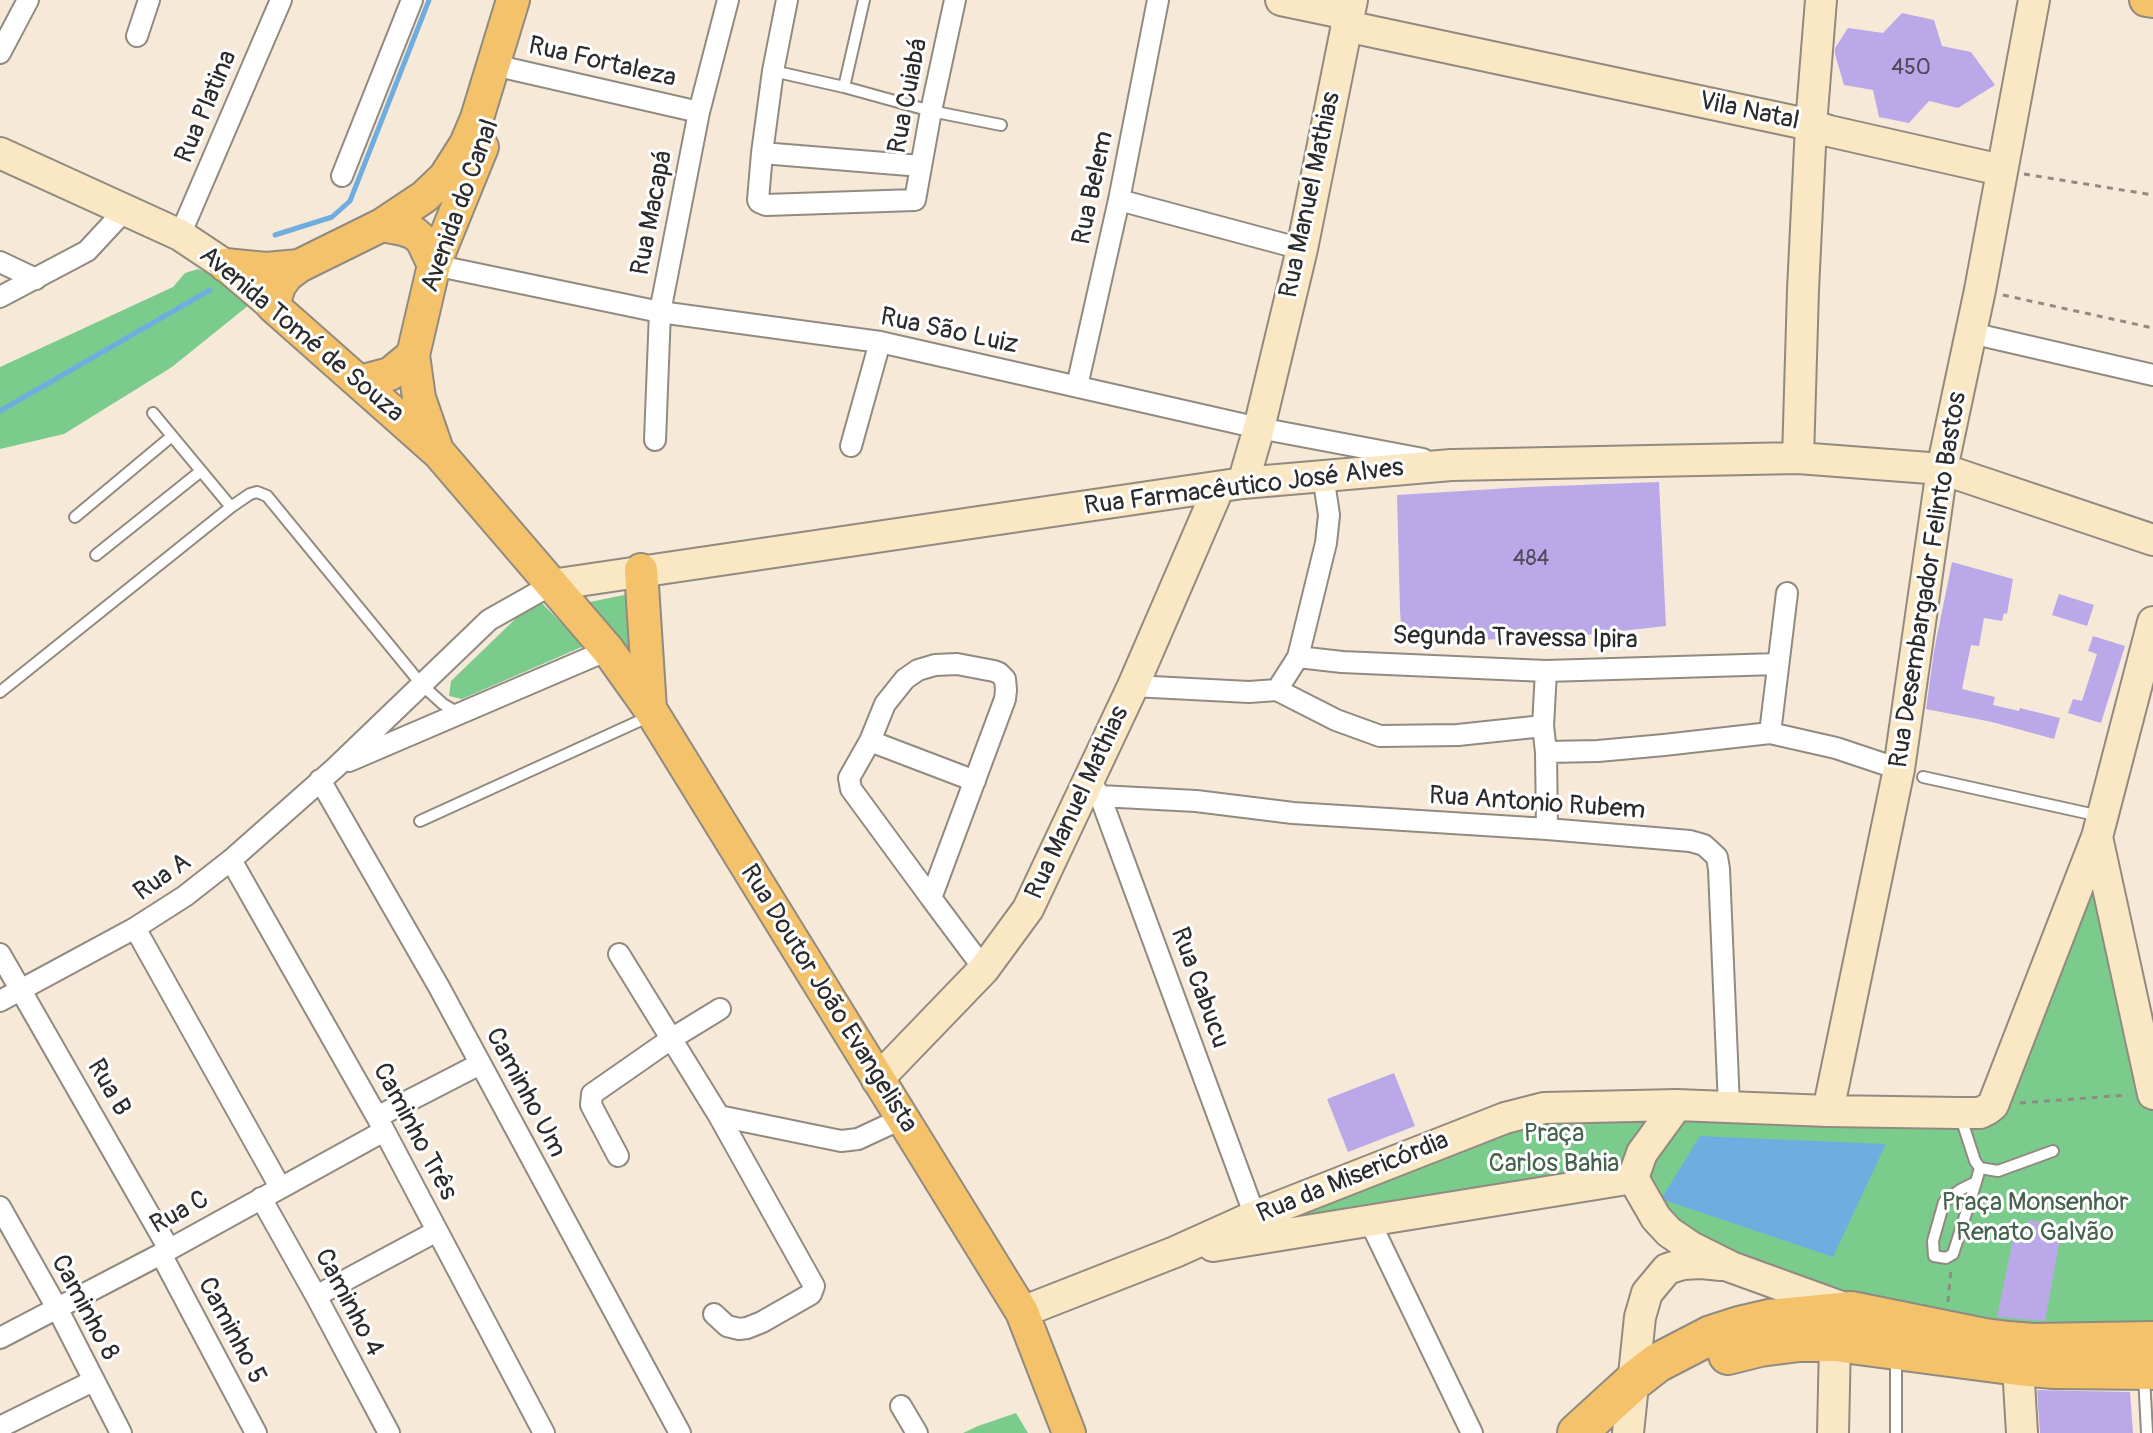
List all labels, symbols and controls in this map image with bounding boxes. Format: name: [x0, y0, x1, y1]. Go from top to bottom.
street label: Rua Fortaleza: [525, 31, 679, 95]
street label: Rua Cuiabá: [883, 36, 935, 156]
street label: Rua Platina: [169, 46, 245, 168]
house number: 450: [1891, 55, 1931, 81]
street label: Vila Natal: [1696, 86, 1802, 138]
street label: Rua Manuel Mathias: [1274, 89, 1348, 301]
street label: Avenida do Canal: [415, 115, 507, 297]
street label: Rua Belem: [1067, 128, 1121, 248]
street label: Rua Macapá: [626, 148, 680, 278]
street label: Avenida Tomé de Souza: [192, 240, 410, 430]
street label: Rua São Luiz: [877, 302, 1021, 362]
street label: Rua Desembargador Felinto Bastos: [1884, 390, 1974, 770]
street label: Rua Farmacêutico José Alves: [1083, 453, 1405, 523]
house number: 484: [1513, 546, 1549, 572]
street label: Segunda Travessa Ipira: [1392, 621, 1638, 657]
street label: Rua Manuel Mathias: [1020, 701, 1136, 905]
street label: Rua Antonio Rubem: [1428, 781, 1646, 827]
street label: Rua A: [128, 847, 198, 909]
street label: Rua Doutor João Evangelista: [733, 859, 923, 1139]
street label: Rua Cabucu: [1163, 923, 1235, 1053]
street label: Caminho Um: [478, 1023, 572, 1163]
street label: Rua B: [79, 1054, 137, 1122]
street label: Caminho Três: [365, 1058, 463, 1206]
park label: Praça Carlos Bahia: [1489, 1118, 1619, 1180]
street label: Rua da Misericórdia: [1253, 1125, 1453, 1231]
street label: Rua C: [145, 1184, 215, 1242]
park label: Praça Monsenhor Renato Galvão: [1941, 1187, 2129, 1248]
street label: Caminho 4: [307, 1244, 389, 1362]
street label: Caminho 8: [43, 1250, 125, 1366]
street label: Caminho 5: [190, 1272, 272, 1390]

